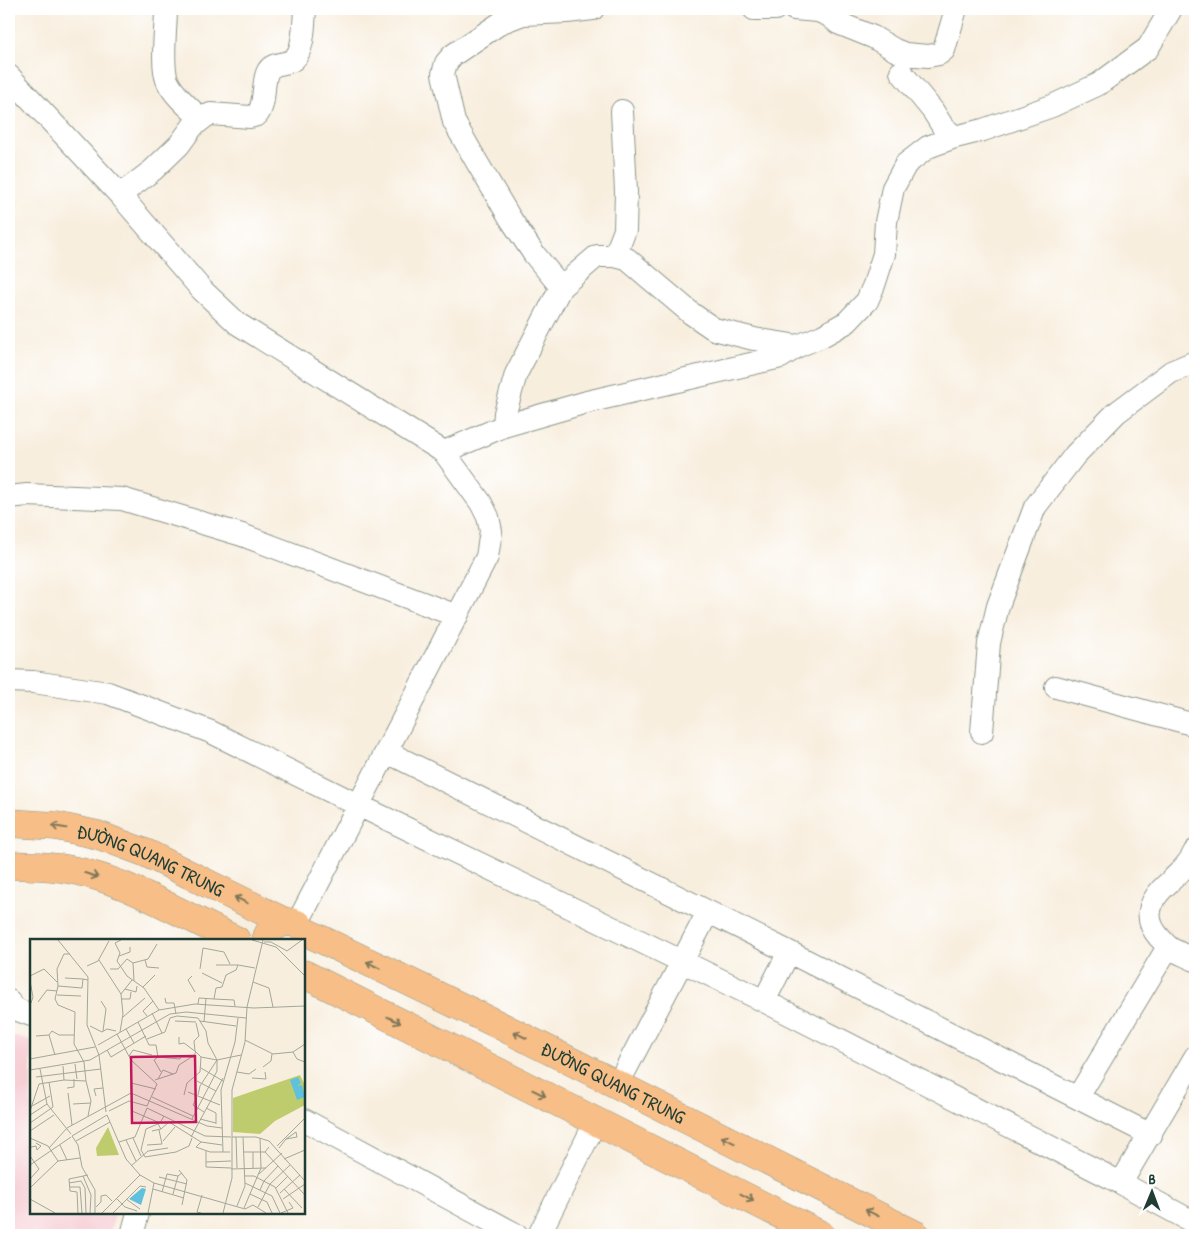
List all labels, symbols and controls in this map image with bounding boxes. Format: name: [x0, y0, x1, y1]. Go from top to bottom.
street label: ĐƯỜNG QUANG TRUNG: [75, 818, 229, 903]
one-way arrow: [51, 822, 67, 832]
one-way arrow: [83, 871, 99, 880]
one-way arrow: [234, 895, 249, 904]
inset map: [30, 939, 305, 1214]
one-way arrow: [366, 959, 381, 969]
one-way arrow: [386, 1016, 401, 1025]
one-way arrow: [513, 1030, 528, 1039]
street label: ĐƯỜNG QUANG TRUNG: [537, 1035, 690, 1130]
one-way arrow: [531, 1088, 546, 1098]
one-way arrow: [720, 1135, 735, 1145]
north arrow: [1126, 1166, 1176, 1216]
text: B: [1149, 1169, 1156, 1188]
one-way arrow: [739, 1193, 754, 1202]
one-way arrow: [865, 1208, 880, 1218]

